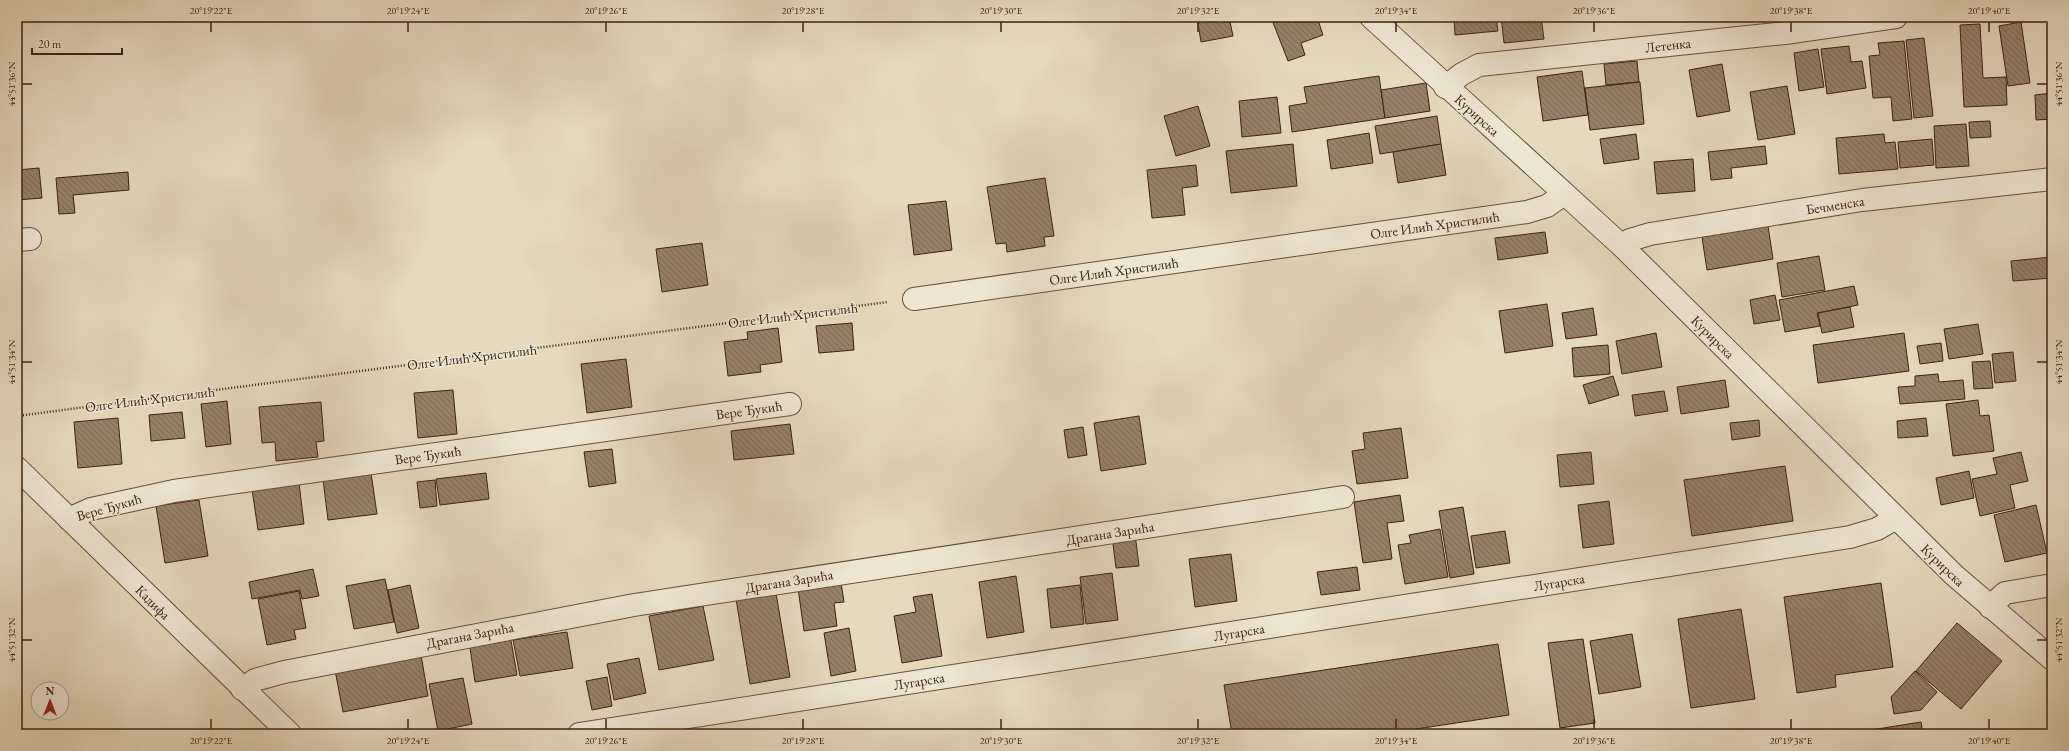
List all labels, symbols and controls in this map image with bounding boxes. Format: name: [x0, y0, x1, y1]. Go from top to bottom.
text: 20°19'22"E: [190, 4, 233, 17]
text: 20°19'24"E: [387, 4, 430, 17]
text: 20°19'26"E: [585, 4, 628, 17]
text: 20°19'28"E: [782, 4, 825, 17]
text: 20°19'30"E: [980, 4, 1023, 17]
text: 20°19'32"E: [1177, 4, 1220, 17]
text: 20°19'34"E: [1375, 4, 1418, 17]
text: 20°19'36"E: [1573, 4, 1616, 17]
text: 20°19'38"E: [1770, 4, 1813, 17]
text: 20°19'40"E: [1968, 4, 2011, 17]
scale bar: [32, 30, 122, 56]
street label: Летенка: [1644, 34, 1692, 56]
text: 20 m: [38, 36, 62, 52]
text: 44°51'36"N: [5, 61, 18, 106]
text: 44°51'36"N: [2052, 61, 2065, 106]
street label: Курирска: [1451, 90, 1504, 140]
street label: Бечменска: [1804, 191, 1866, 219]
street label: Олге Илић Христилић: [1369, 207, 1501, 243]
street label: Олге Илић Христилић: [1048, 253, 1180, 289]
street label: Олге Илић Христилић: [727, 298, 859, 332]
street label: Курирска: [1687, 311, 1739, 363]
text: 44°51'34"N: [5, 339, 18, 384]
text: 44°51'34"N: [2052, 339, 2065, 384]
street label: Олге Илић Христилић: [406, 340, 538, 374]
street label: Олге Илић Христилић: [84, 382, 216, 416]
street label: Вере Ђукић: [715, 396, 783, 424]
street label: Вере Ђукић: [394, 441, 462, 469]
street label: Вере Ђукић: [74, 489, 144, 525]
street label: Драгана Зарића: [1065, 517, 1156, 549]
street label: Курирска: [1917, 540, 1969, 591]
street label: Драгана Зарића: [744, 565, 835, 597]
street label: Лугарска: [1532, 569, 1586, 595]
street label: Кадифа: [132, 581, 175, 624]
text: 44°51'32"N: [5, 617, 18, 662]
text: 44°51'32"N: [2052, 617, 2065, 662]
street label: Драгана Зарића: [425, 618, 516, 652]
street label: Лугарска: [1212, 619, 1266, 645]
street label: Лугарска: [892, 668, 946, 694]
north arrow: [30, 681, 70, 721]
text: N: [46, 684, 55, 698]
text: 20°19'22"E: [190, 734, 233, 747]
text: 20°19'24"E: [387, 734, 430, 747]
text: 20°19'26"E: [585, 734, 628, 747]
text: 20°19'28"E: [782, 734, 825, 747]
text: 20°19'30"E: [980, 734, 1023, 747]
text: 20°19'32"E: [1177, 734, 1220, 747]
text: 20°19'34"E: [1375, 734, 1418, 747]
text: 20°19'36"E: [1573, 734, 1616, 747]
text: 20°19'38"E: [1770, 734, 1813, 747]
text: 20°19'40"E: [1968, 734, 2011, 747]

